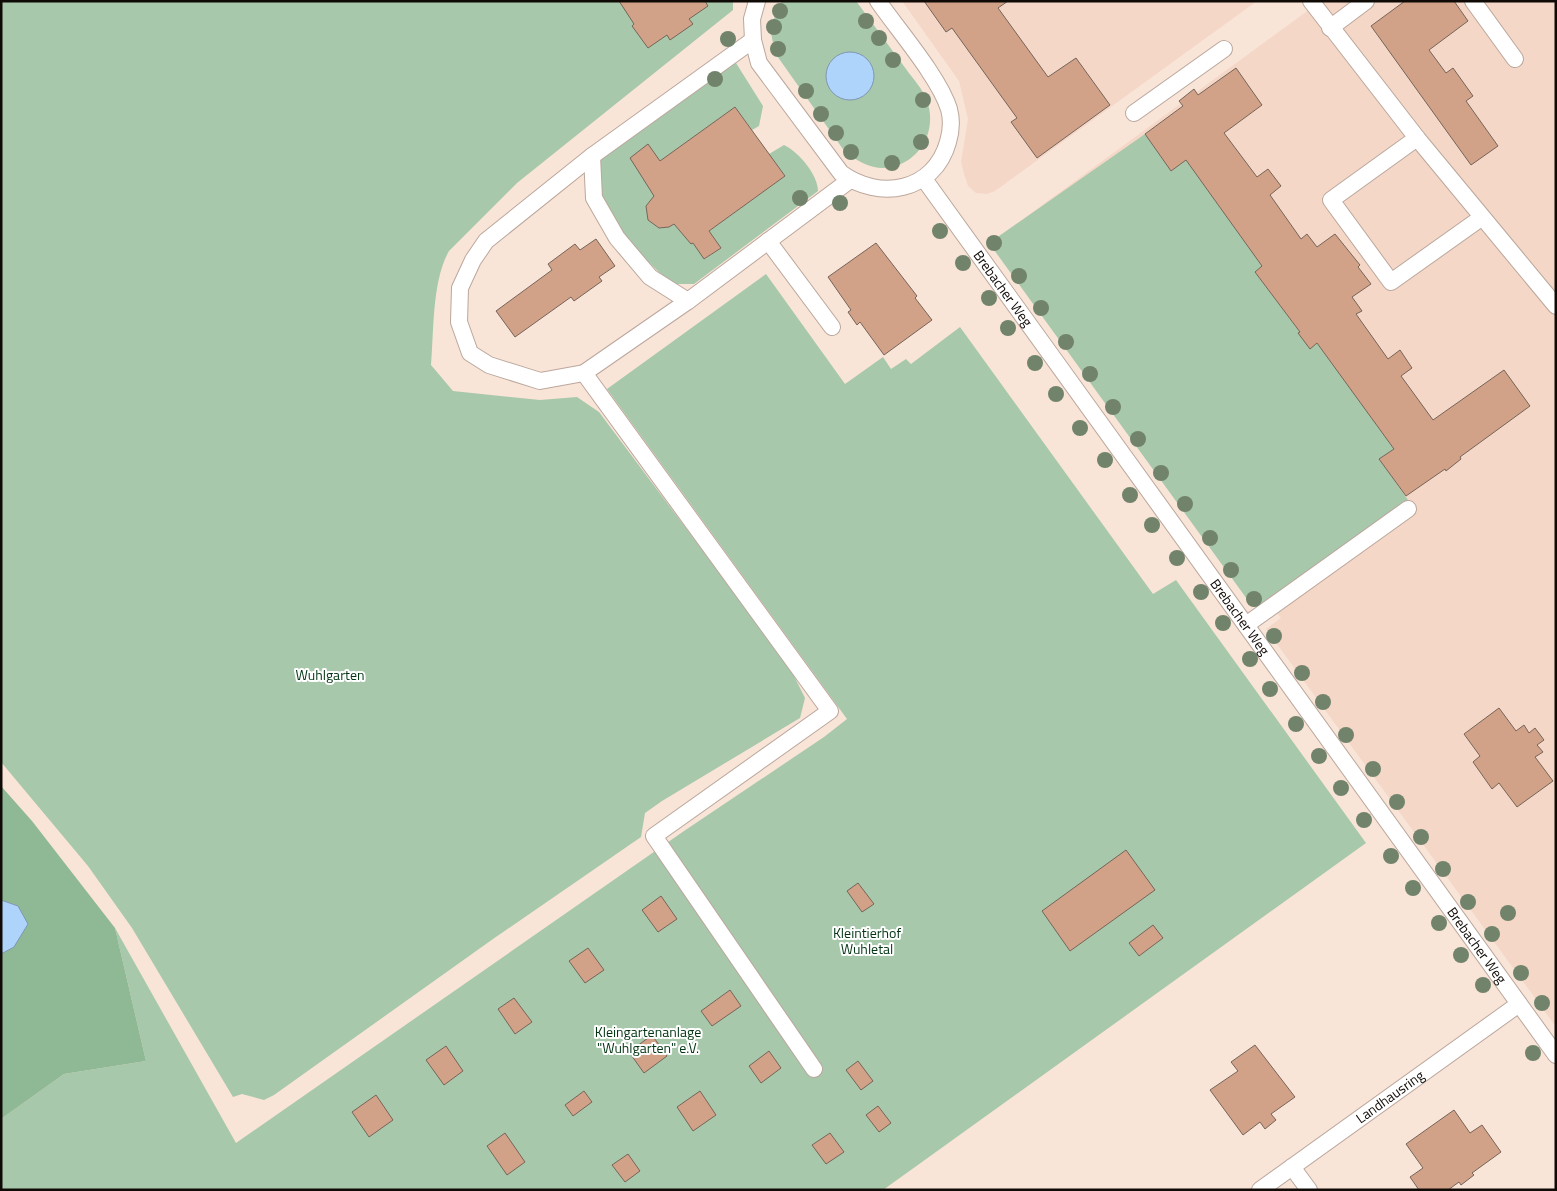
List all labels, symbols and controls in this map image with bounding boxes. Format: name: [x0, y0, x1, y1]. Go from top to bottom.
street label: Brebacher Weg: [969, 246, 1038, 331]
street label: Brebacher Weg: [1206, 574, 1275, 659]
park label: Wuhlgarten: [296, 664, 364, 685]
street label: Brebacher Weg: [1442, 902, 1512, 988]
park label: Kleintierhof Wuhletal: [833, 922, 901, 959]
park label: Kleingartenanlage "Wuhlgarten" e.V.: [595, 1021, 701, 1058]
street label: Landhausring: [1351, 1064, 1428, 1128]

